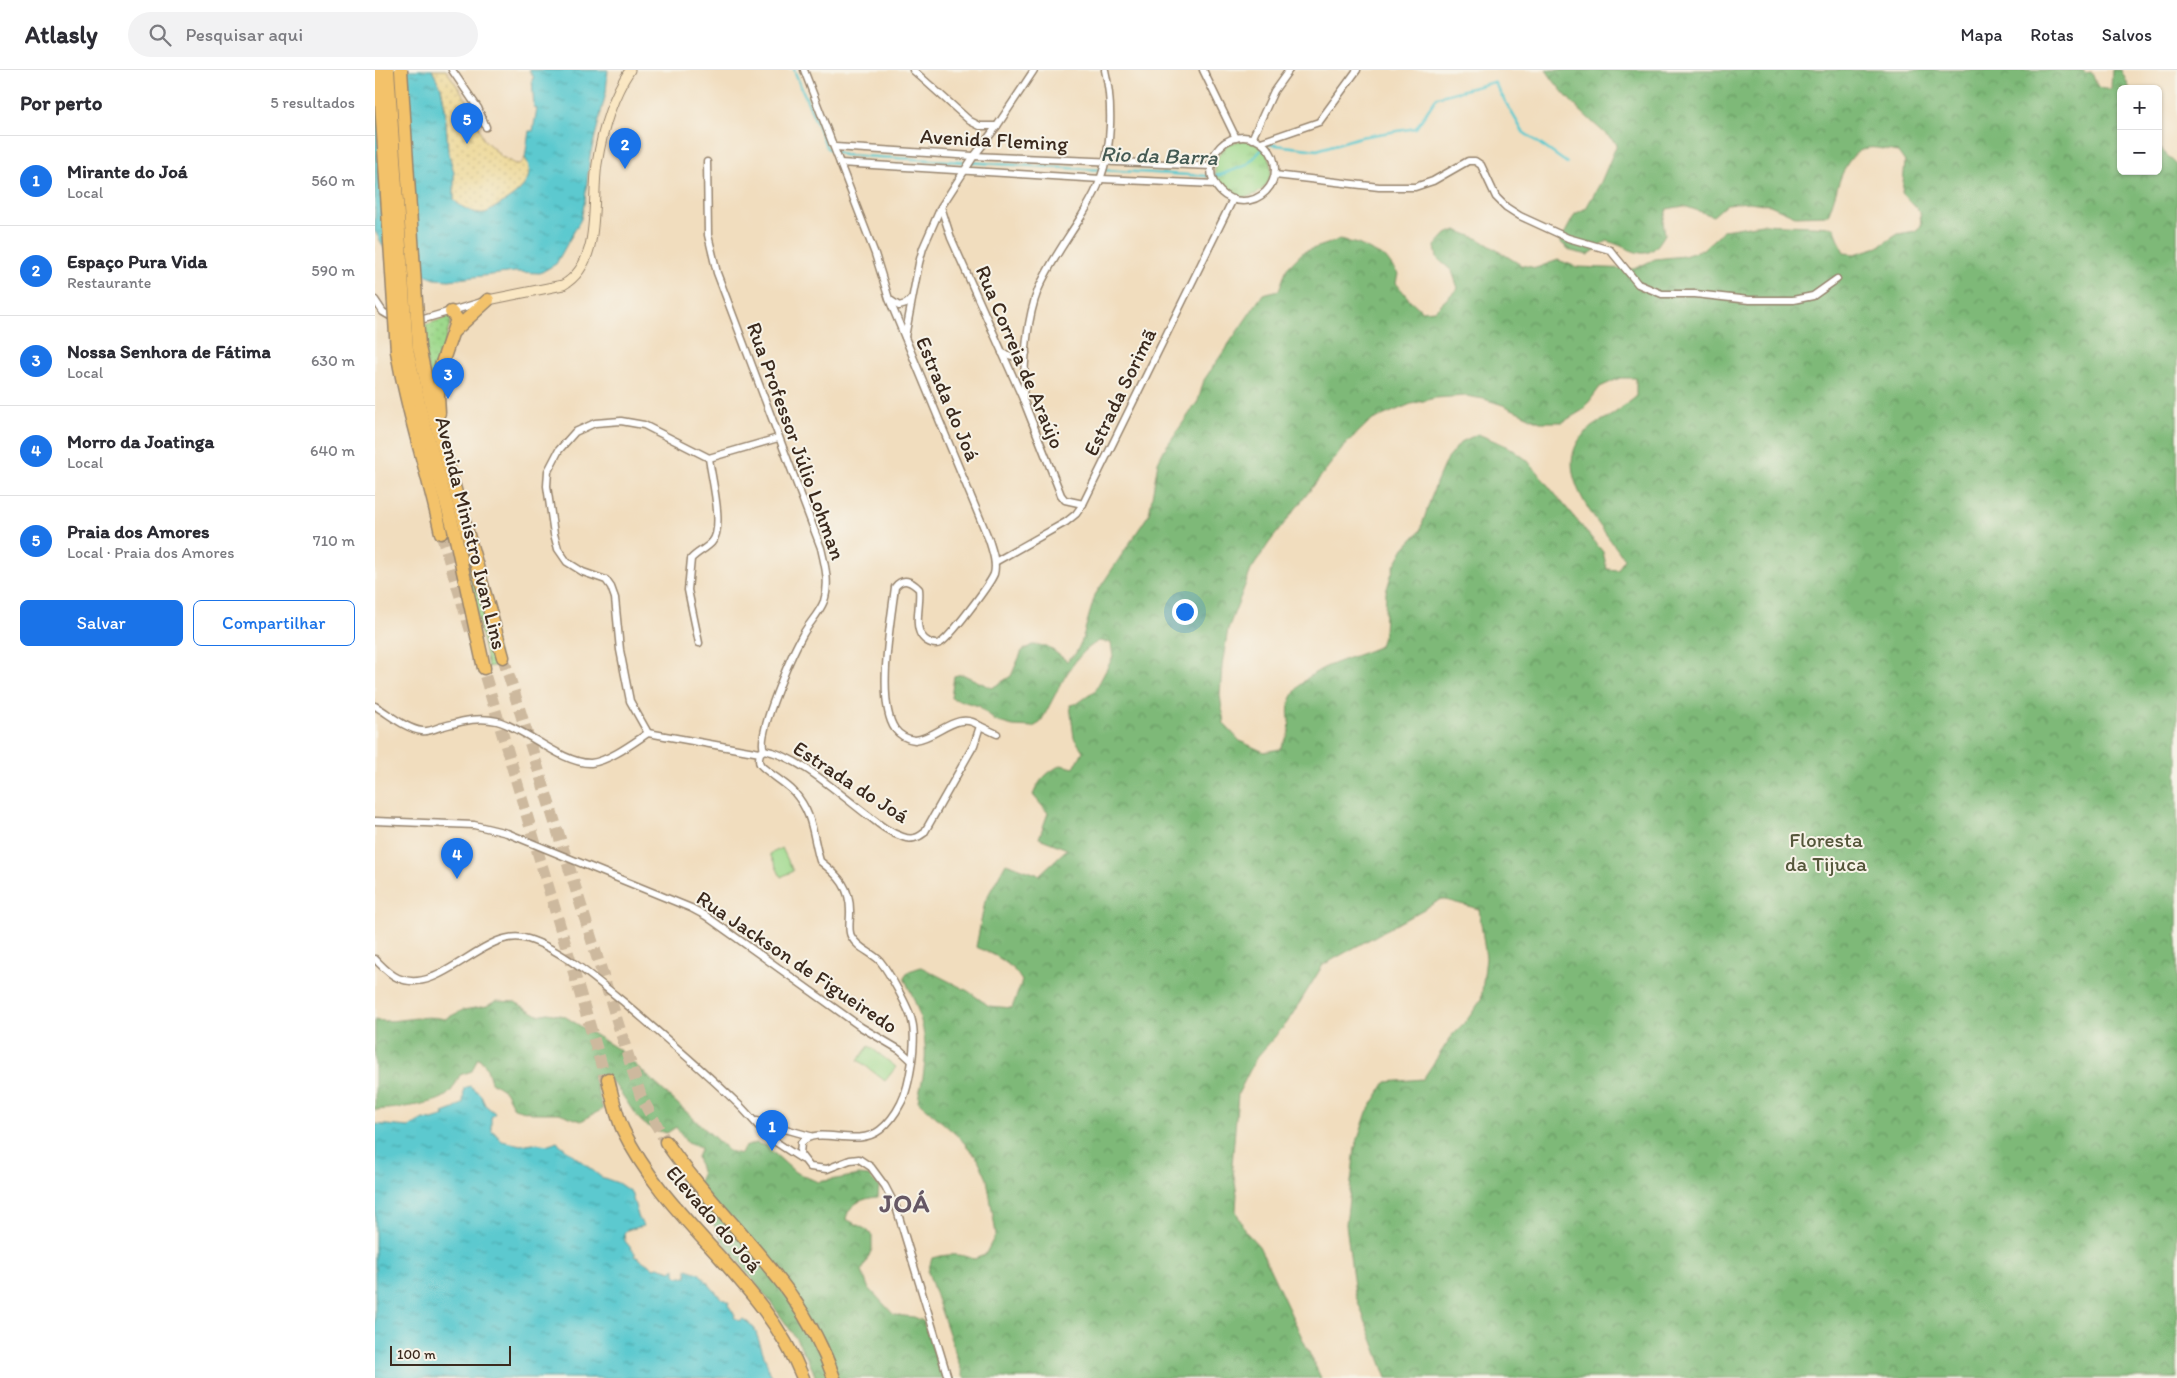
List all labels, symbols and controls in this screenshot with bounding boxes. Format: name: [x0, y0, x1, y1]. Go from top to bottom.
search box: [128, 12, 478, 57]
text: Atlasly: [25, 20, 98, 49]
icon: search: [146, 21, 174, 49]
text: Pesquisar aqui: [186, 23, 303, 46]
text: Mapa: [1960, 24, 2002, 46]
text: Rotas: [2030, 24, 2074, 46]
text: Salvos: [2102, 24, 2152, 46]
map controls: [2117, 85, 2162, 175]
button: +: [2117, 85, 2162, 130]
text: Por perto: [20, 90, 102, 115]
text: 5 resultados: [270, 93, 355, 112]
pin: 5: [451, 103, 483, 144]
street label: Avenida Fleming: [919, 123, 1069, 156]
pin: 2: [609, 128, 641, 169]
button: −: [2117, 130, 2162, 175]
water label: Rio da Barra: [1100, 140, 1219, 171]
text: Mirante do Joá: [67, 160, 188, 183]
text: 1: [32, 171, 40, 190]
text: 560 m: [311, 171, 355, 190]
text: Local: [67, 183, 103, 202]
text: Espaço Pura Vida: [67, 250, 207, 273]
text: 2: [32, 261, 40, 280]
text: 590 m: [311, 261, 355, 280]
street label: Rua Correia de Araújo: [971, 261, 1070, 452]
text: Restaurante: [67, 273, 151, 292]
street label: Rua Professor Júlio Lohman: [742, 319, 851, 563]
street label: Estrada Sorimã: [1078, 324, 1161, 460]
street label: Estrada do Joá: [911, 333, 986, 465]
text: Nossa Senhora de Fátima: [67, 340, 271, 363]
text: 3: [32, 351, 40, 370]
text: 630 m: [311, 351, 355, 370]
pin: 3: [432, 358, 464, 399]
text: Local: [67, 363, 103, 382]
street label: Avenida Ministro Ivan Lins: [430, 414, 513, 652]
text: Morro da Joatinga: [67, 430, 215, 453]
text: 4: [31, 441, 41, 460]
text: 640 m: [310, 441, 355, 460]
text: Local: [67, 453, 103, 472]
text: Praia dos Amores: [67, 520, 210, 543]
text: 5: [32, 531, 40, 550]
text: 710 m: [313, 531, 355, 550]
text: Local · Praia dos Amores: [67, 543, 234, 562]
your location: [1172, 599, 1198, 625]
button: Salvar: [20, 600, 183, 646]
button: Compartilhar: [193, 600, 355, 646]
street label: Estrada do Joá: [789, 735, 914, 828]
park label: Floresta da Tijuca: [1785, 827, 1867, 876]
pin: 4: [441, 838, 473, 879]
street label: Rua Jackson de Figueiredo: [692, 885, 903, 1038]
pin: 1: [756, 1110, 788, 1151]
street label: Elevado do Joá: [661, 1160, 768, 1277]
district label: JOÁ: [879, 1187, 931, 1219]
scale bar: [390, 1343, 511, 1366]
text: 100 m: [397, 1346, 436, 1363]

